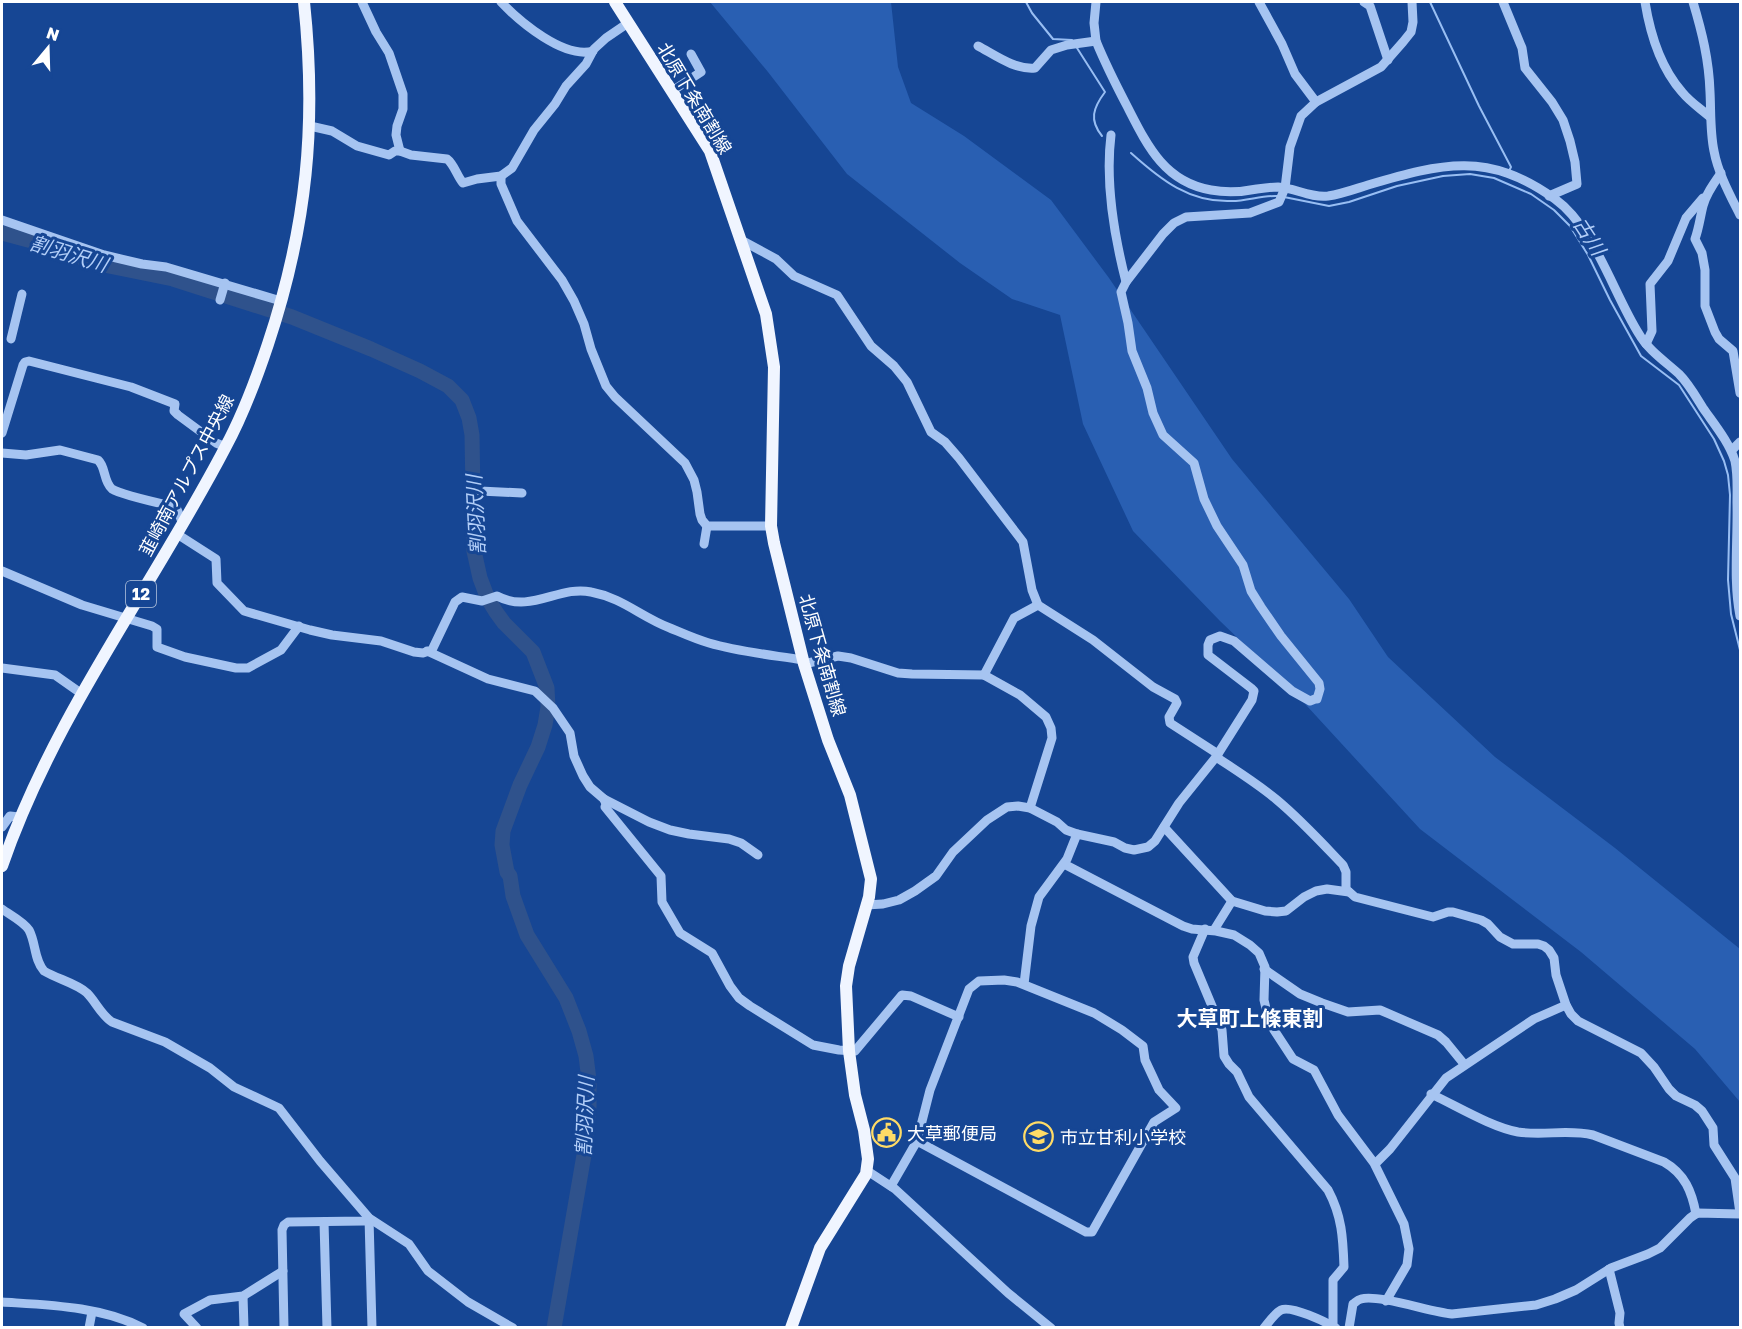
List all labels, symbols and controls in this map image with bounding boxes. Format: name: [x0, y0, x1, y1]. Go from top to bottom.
north arrow: [18, 18, 78, 78]
text: N: [44, 22, 62, 45]
street label: 北原下条南割線: [653, 38, 737, 158]
water label: 古川: [1569, 213, 1612, 261]
water label: 割羽沢川: [27, 230, 113, 277]
street label: 韮崎南アルプス中央線: [134, 390, 238, 560]
water label: 割羽沢川: [461, 472, 489, 556]
road number: 12: [126, 581, 156, 607]
street label: 北原下条南割線: [795, 591, 851, 719]
district label: 大草町上條東割: [1177, 1005, 1324, 1031]
water label: 割羽沢川: [571, 1074, 597, 1156]
public building icon: 大草郵便局: [870, 1117, 902, 1149]
school or university icon: 市立甘利小学校: [1023, 1121, 1055, 1153]
place label: 大草郵便局: [907, 1122, 997, 1144]
place label: 市立甘利小学校: [1060, 1126, 1186, 1148]

